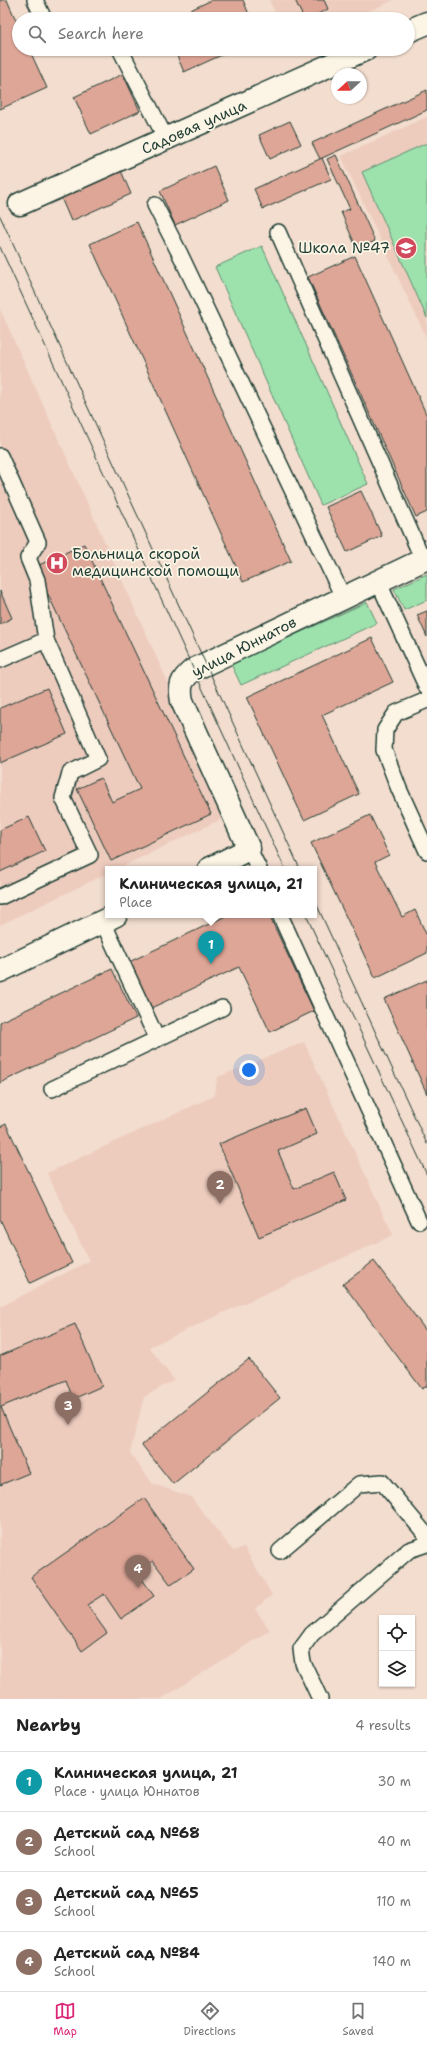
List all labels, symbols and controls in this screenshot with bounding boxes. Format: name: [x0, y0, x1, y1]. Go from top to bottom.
search box: [12, 12, 415, 56]
icon: search: [26, 23, 48, 45]
text: Search here: [58, 24, 144, 44]
north arrow: [331, 68, 367, 104]
street label: Садовая улица: [138, 95, 250, 159]
school or university icon: Школа №47: [393, 235, 419, 261]
place label: Школа №47: [298, 238, 390, 258]
place label: Больница скорой медицинской помощи: [72, 544, 239, 581]
hospital icon: Больница скорой медицинской помощи: [44, 550, 70, 576]
street label: улица Юннатов: [188, 612, 300, 682]
popup: [105, 866, 317, 918]
text: Клиническая улица, 21: [119, 874, 303, 894]
text: Place: [119, 894, 152, 911]
pin: 1: [198, 931, 224, 964]
your location: [239, 1060, 259, 1080]
pin: 2: [207, 1171, 233, 1204]
pin: 3: [55, 1392, 81, 1425]
pin: 4: [125, 1555, 151, 1588]
map controls: [379, 1615, 415, 1687]
button: locate: [379, 1615, 415, 1651]
button: layers: [379, 1651, 415, 1687]
text: Nearby: [16, 1714, 81, 1736]
text: 4 results: [355, 1717, 411, 1734]
text: Клиническая улица, 21: [54, 1763, 238, 1783]
text: 1: [26, 1773, 32, 1790]
text: 30 m: [377, 1773, 411, 1790]
text: Place · улица Юннатов: [54, 1783, 200, 1800]
text: Детский сад №68: [54, 1823, 200, 1843]
text: 2: [24, 1833, 34, 1850]
text: 40 m: [377, 1833, 411, 1850]
text: School: [54, 1843, 95, 1860]
text: Детский сад №65: [54, 1883, 199, 1903]
text: 3: [24, 1893, 34, 1910]
text: 110 m: [376, 1893, 411, 1910]
text: School: [54, 1903, 95, 1920]
text: Детский сад №84: [54, 1943, 200, 1963]
text: 4: [24, 1953, 34, 1970]
text: 140 m: [372, 1953, 411, 1970]
text: School: [54, 1963, 95, 1980]
tab: Map: [53, 2000, 77, 2039]
tab: Directions: [183, 2000, 236, 2039]
tab: Saved: [342, 2000, 374, 2039]

